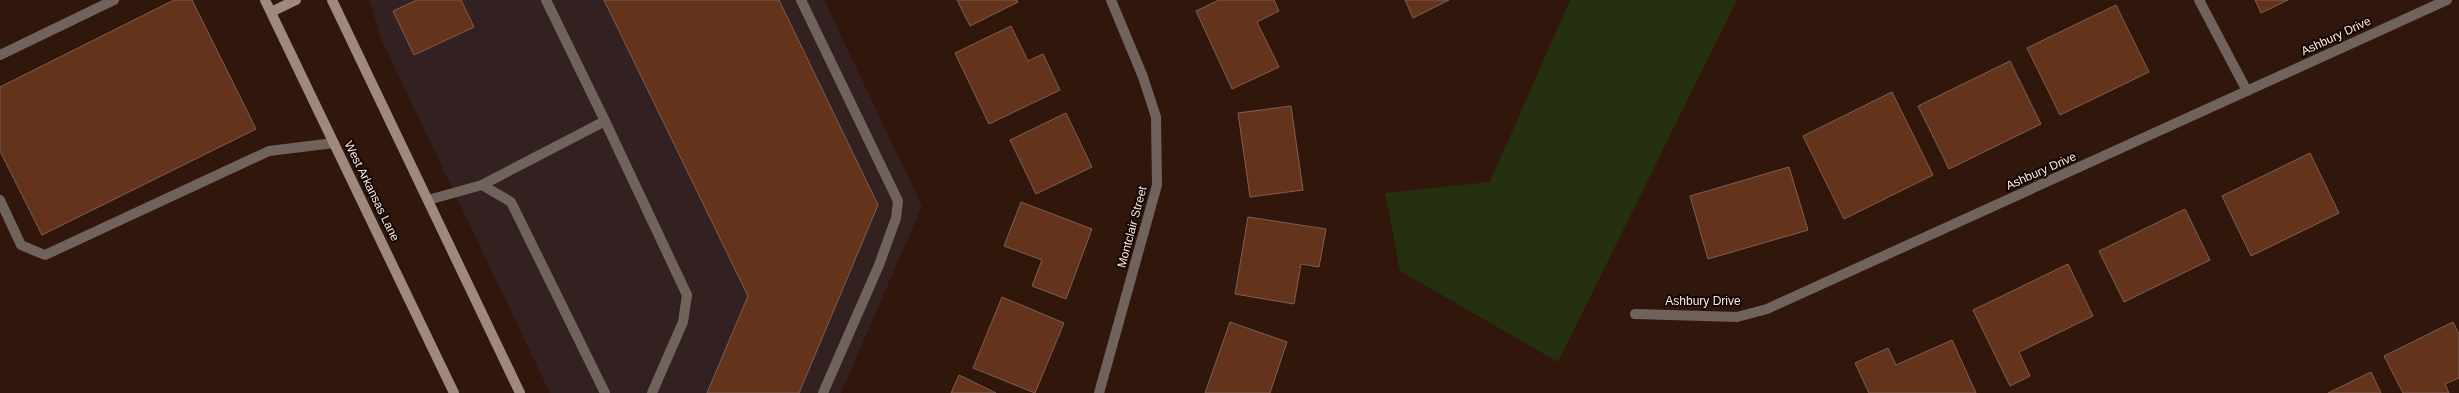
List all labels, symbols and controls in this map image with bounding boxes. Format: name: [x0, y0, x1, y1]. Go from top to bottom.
street label: Ashbury Drive: [2299, 14, 2373, 58]
street label: West Arkansas Lane: [342, 139, 403, 244]
street label: Ashbury Drive: [2004, 149, 2079, 193]
street label: Montclair Street: [1114, 184, 1150, 269]
street label: Ashbury Drive: [1665, 294, 1741, 308]

